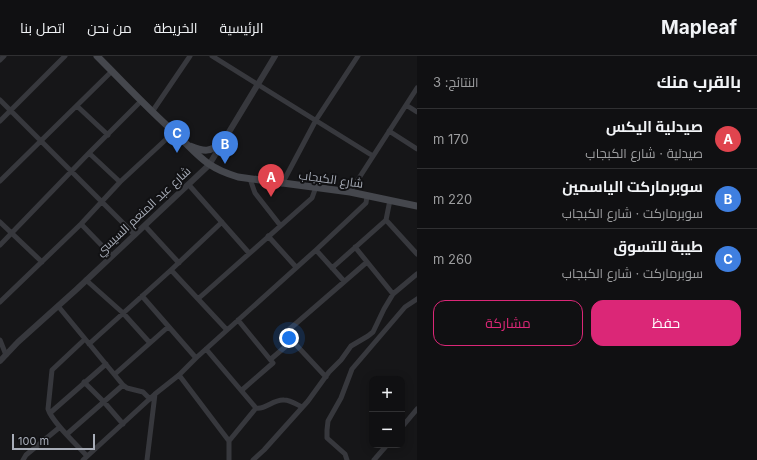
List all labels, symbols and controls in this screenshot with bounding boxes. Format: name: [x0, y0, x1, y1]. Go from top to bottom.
text: Mapleaf: [661, 16, 737, 39]
text: اتصل بنا: [20, 19, 65, 36]
text: من نحن: [87, 19, 132, 36]
text: الخريطة: [154, 19, 198, 36]
text: الرئيسية: [220, 19, 263, 36]
text: بالقرب منك: [657, 72, 741, 92]
text: النتائج: 3: [433, 74, 479, 90]
text: صيدلية اليكس: [606, 117, 703, 136]
pin: C: [164, 120, 190, 153]
pin: B: [212, 131, 238, 164]
text: 170 m: [433, 131, 469, 147]
text: A: [723, 131, 733, 147]
text: صيدلية · شارع الكبجاب: [585, 145, 703, 161]
street label: شارع عبد المنعم السيسي: [92, 163, 196, 261]
pin: A: [258, 164, 284, 197]
street label: شارع الكبجاب: [298, 167, 364, 192]
text: سوبرماركت الياسمين: [562, 177, 703, 196]
text: 220 m: [433, 191, 472, 207]
text: B: [724, 191, 732, 207]
text: سوبرماركت · شارع الكبجاب: [562, 205, 703, 221]
text: طيبة للتسوق: [613, 237, 703, 256]
text: 260 m: [433, 251, 472, 267]
text: C: [723, 251, 733, 267]
text: سوبرماركت · شارع الكبجاب: [562, 265, 703, 281]
button: مشاركة: [433, 300, 583, 346]
button: حفظ: [591, 300, 741, 346]
your location: [279, 328, 299, 348]
map controls: [369, 376, 405, 448]
button: +: [369, 376, 405, 412]
button: −: [369, 412, 405, 448]
scale bar: [12, 432, 95, 451]
text: 100 m: [18, 434, 49, 448]

